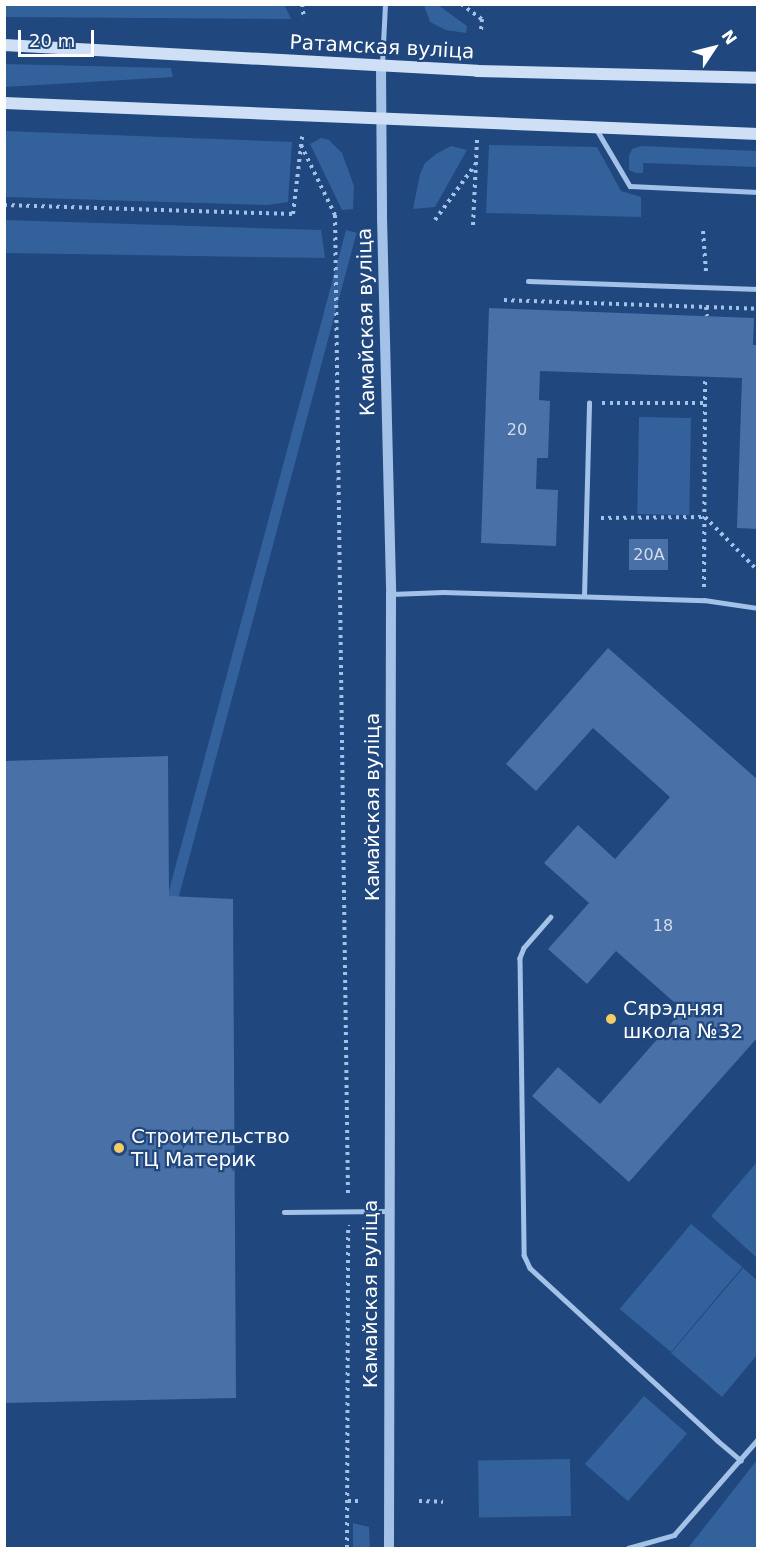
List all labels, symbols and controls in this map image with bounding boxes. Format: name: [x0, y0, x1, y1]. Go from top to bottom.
scale bar: [21, 18, 98, 56]
north arrow: [684, 18, 744, 78]
text: N: [718, 26, 741, 48]
text: 20 m: [29, 30, 75, 51]
street label: Ратамская вуліца: [289, 30, 475, 64]
street label: Камайская вуліца: [352, 228, 380, 416]
house number: 20: [507, 420, 527, 440]
house number: 20А: [633, 545, 665, 565]
street label: Камайская вуліца: [360, 713, 384, 901]
house number: 18: [653, 916, 673, 936]
place label: Сярэдняя школа №32: [623, 996, 743, 1043]
marker: Сярэдняя школа №32: [604, 1012, 618, 1026]
place label: Строительство ТЦ Материк: [131, 1124, 290, 1171]
marker: Строительство ТЦ Материк: [112, 1141, 126, 1155]
street label: Камайская вуліца: [358, 1200, 382, 1388]

